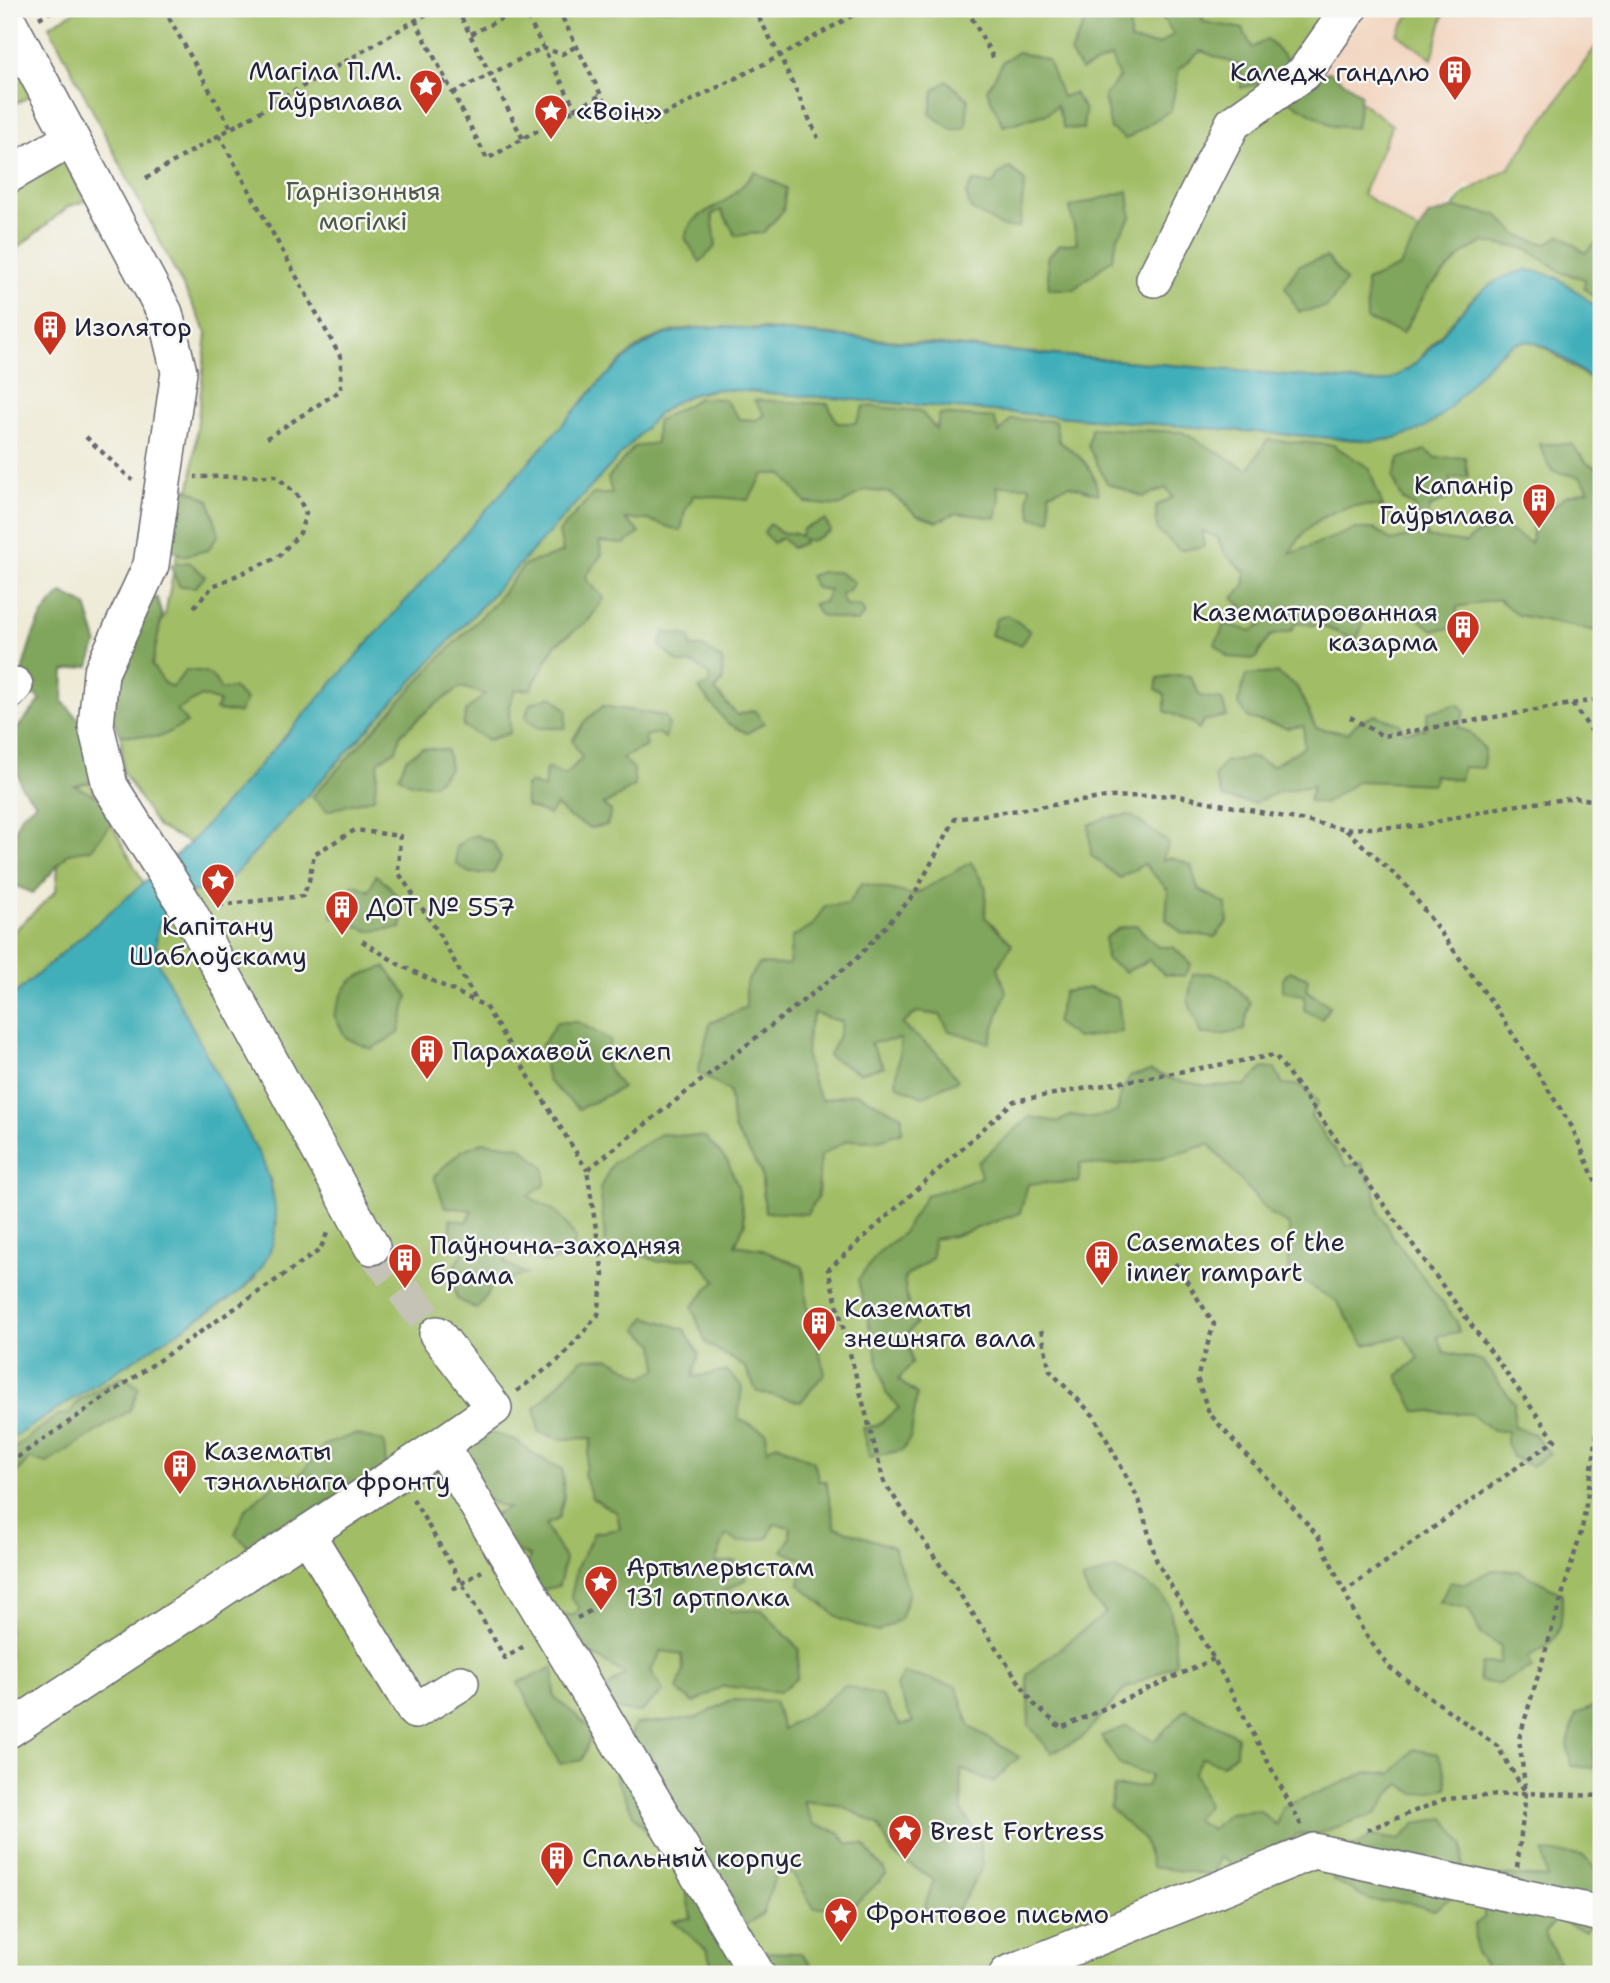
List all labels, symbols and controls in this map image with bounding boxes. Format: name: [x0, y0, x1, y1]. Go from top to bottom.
place label: Магіла П.М. Гаўрылава: [249, 53, 402, 118]
building icon: Каледж гандлю: [1436, 53, 1474, 102]
place label: Каледж гандлю: [1230, 54, 1430, 89]
place icon: Магіла П.М. Гаўрылава: [407, 67, 445, 116]
place icon: «Воін»: [532, 92, 570, 141]
place label: «Воін»: [576, 93, 662, 128]
park label: Гарнізонныя могілкі: [285, 173, 441, 238]
building icon: Изолятор: [31, 308, 69, 357]
place label: Изолятор: [74, 309, 192, 344]
place label: Капанір Гаўрылава: [1379, 467, 1514, 532]
building icon: Капанір Гаўрылава: [1520, 481, 1558, 530]
place label: Казематированная казарма: [1192, 594, 1438, 659]
building icon: Казематированная казарма: [1444, 608, 1482, 657]
place icon: Капітану Шаблоўскаму: [199, 861, 237, 910]
building icon: ДОТ № 557: [323, 888, 361, 937]
place label: ДОТ № 557: [366, 889, 515, 924]
place label: Капітану Шаблоўскаму: [129, 908, 307, 973]
building icon: Парахавой склеп: [408, 1032, 446, 1081]
place label: Парахавой склеп: [452, 1033, 671, 1068]
place label: Casemates of the inner rampart: [1126, 1224, 1345, 1289]
place label: Паўночна-заходняя брама: [430, 1227, 681, 1292]
building icon: Casemates of the inner rampart: [1083, 1238, 1121, 1287]
building icon: Паўночна-заходняя брама: [386, 1241, 424, 1290]
place label: Казематы знешняга вала: [844, 1290, 1035, 1355]
building icon: Казематы знешняга вала: [800, 1304, 838, 1353]
place label: Казематы тэнальнага фронту: [204, 1433, 451, 1498]
building icon: Казематы тэнальнага фронту: [161, 1447, 199, 1496]
place label: Артылерыстам 131 артполка: [626, 1549, 814, 1614]
place icon: Артылерыстам 131 артполка: [582, 1563, 620, 1612]
place icon: Brest Fortress: [886, 1812, 924, 1861]
place label: Brest Fortress: [930, 1813, 1105, 1848]
building icon: Спальный корпус: [538, 1839, 576, 1888]
place label: Спальный корпус: [582, 1840, 802, 1875]
place icon: Фронтовое письмо: [822, 1895, 860, 1944]
place label: Фронтовое письмо: [866, 1896, 1109, 1931]

